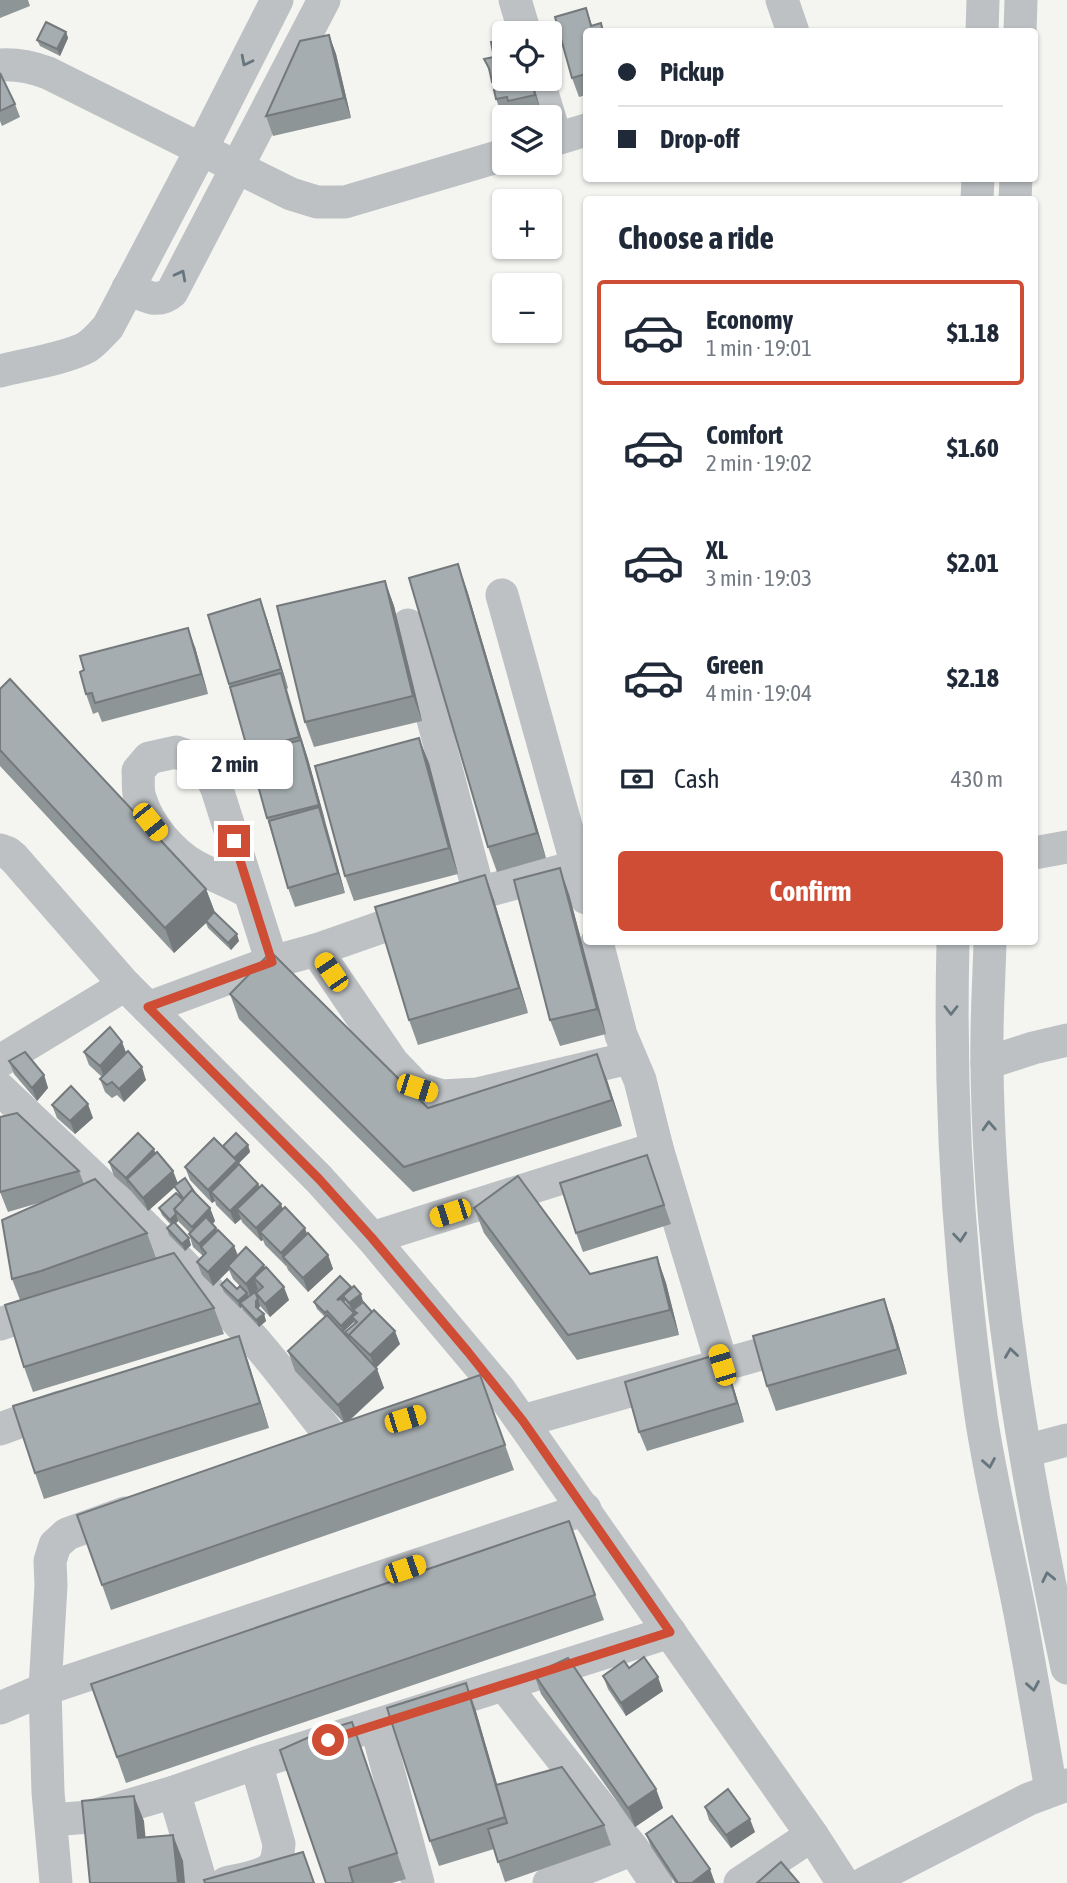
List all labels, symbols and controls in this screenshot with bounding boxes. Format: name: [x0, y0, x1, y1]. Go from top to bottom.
map controls: [492, 21, 562, 343]
button: locate: [492, 21, 562, 91]
one-way arrow: [240, 54, 254, 66]
text: Pickup: [660, 57, 724, 87]
button: layers: [492, 105, 562, 175]
text: Drop-off: [660, 124, 740, 154]
button: +: [492, 189, 562, 259]
text: Choose a ride: [618, 219, 774, 256]
one-way arrow: [173, 270, 187, 282]
button: −: [492, 273, 562, 343]
icon: car: [622, 301, 685, 364]
text: Economy: [706, 305, 793, 335]
text: $1.18: [947, 318, 999, 348]
text: 1 min · 19:01: [706, 335, 812, 361]
icon: car: [622, 416, 685, 479]
text: Comfort: [706, 420, 783, 450]
text: $1.60: [947, 433, 999, 463]
text: 2 min · 19:02: [706, 450, 812, 476]
icon: car: [622, 531, 685, 594]
text: XL: [706, 535, 728, 565]
text: $2.01: [947, 548, 999, 578]
text: 3 min · 19:03: [706, 565, 812, 591]
icon: car: [622, 646, 685, 709]
text: Green: [706, 650, 764, 680]
text: $2.18: [947, 663, 999, 693]
text: 4 min · 19:04: [706, 680, 812, 706]
callout: 2 min: [176, 740, 292, 788]
text: 2 min: [212, 751, 258, 777]
icon: cash: [618, 760, 656, 798]
text: Cash: [674, 764, 720, 794]
text: 430 m: [951, 766, 1003, 792]
car: [129, 799, 172, 845]
route end: [218, 825, 250, 857]
button: Confirm: [618, 851, 1003, 931]
car: [311, 949, 352, 995]
one-way arrow: [943, 1005, 959, 1015]
car: [394, 1072, 441, 1104]
one-way arrow: [982, 1120, 997, 1131]
car: [427, 1197, 474, 1229]
one-way arrow: [952, 1232, 967, 1243]
car: [706, 1342, 739, 1388]
one-way arrow: [1003, 1347, 1018, 1358]
car: [382, 1403, 429, 1435]
one-way arrow: [981, 1457, 996, 1468]
car: [382, 1552, 429, 1586]
one-way arrow: [1041, 1571, 1056, 1583]
one-way arrow: [1025, 1680, 1040, 1692]
route start: [312, 1724, 344, 1756]

